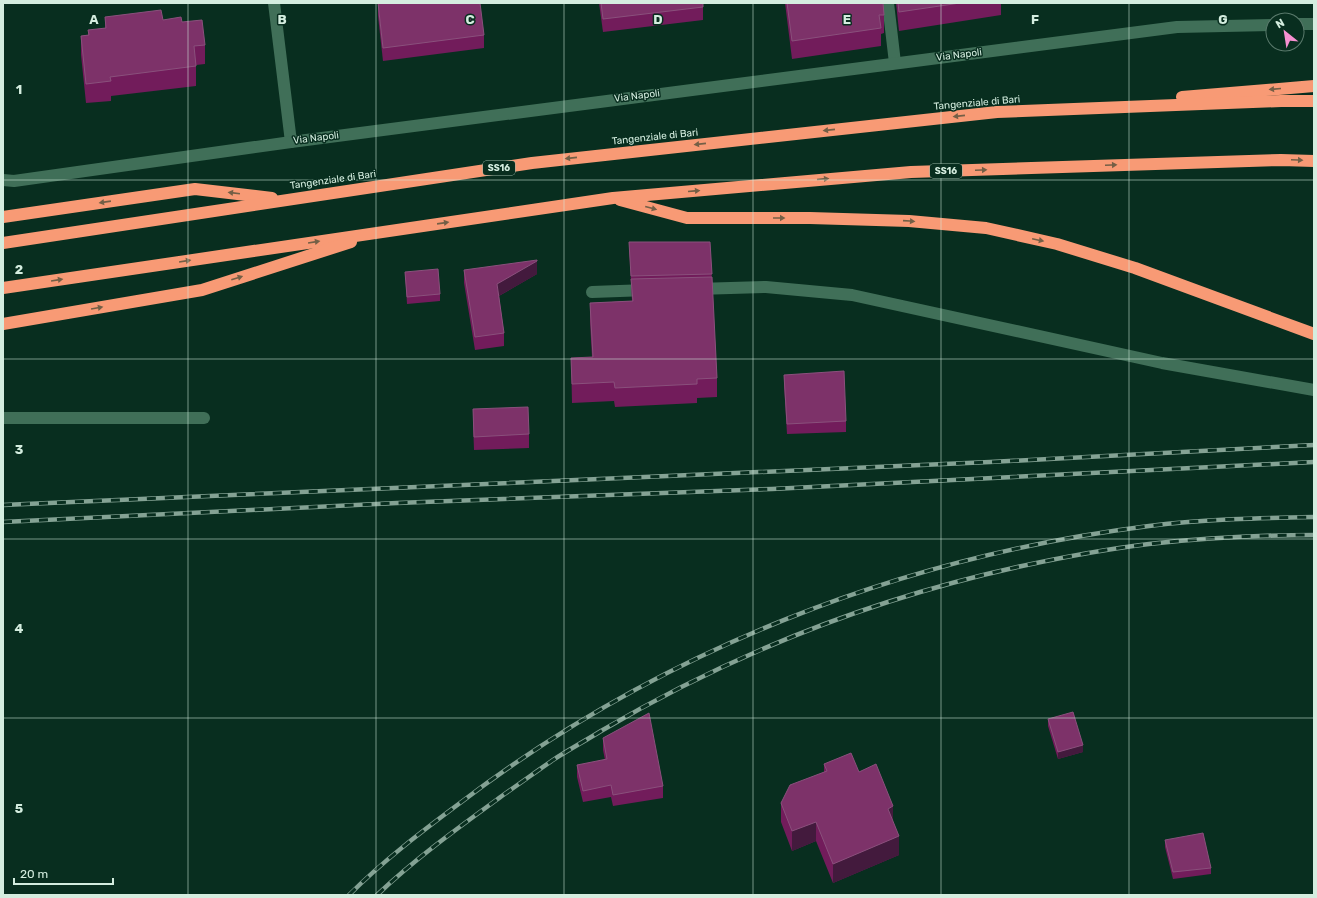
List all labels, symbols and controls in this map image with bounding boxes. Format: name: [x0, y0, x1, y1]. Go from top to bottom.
text: A: [89, 12, 99, 27]
text: B: [277, 12, 287, 27]
text: C: [465, 12, 475, 27]
text: D: [653, 12, 663, 27]
text: E: [843, 12, 851, 27]
text: F: [1031, 12, 1039, 27]
text: G: [1218, 12, 1228, 27]
north arrow: [1265, 12, 1305, 52]
text: N: [1274, 16, 1287, 31]
street label: Via Napoli: [935, 46, 983, 64]
text: 1: [16, 82, 22, 97]
one-way arrow: [1269, 86, 1281, 93]
street label: Via Napoli: [613, 87, 661, 105]
street label: Tangenziale di Bari: [933, 93, 1021, 113]
one-way arrow: [952, 113, 965, 119]
street label: Tangenziale di Bari: [611, 126, 699, 148]
one-way arrow: [823, 127, 835, 133]
street label: Via Napoli: [292, 129, 340, 147]
one-way arrow: [694, 141, 706, 147]
one-way arrow: [565, 155, 577, 162]
one-way arrow: [1291, 157, 1303, 164]
road number: SS16: [483, 161, 515, 175]
one-way arrow: [1105, 162, 1118, 168]
road number: SS16: [930, 164, 962, 178]
one-way arrow: [975, 166, 987, 173]
street label: Tangenziale di Bari: [289, 168, 377, 192]
one-way arrow: [817, 176, 829, 183]
one-way arrow: [688, 187, 700, 194]
one-way arrow: [228, 190, 240, 197]
one-way arrow: [99, 199, 111, 205]
one-way arrow: [644, 206, 657, 212]
one-way arrow: [773, 215, 786, 221]
one-way arrow: [903, 218, 915, 225]
one-way arrow: [436, 220, 449, 226]
one-way arrow: [1031, 237, 1044, 243]
one-way arrow: [308, 239, 320, 245]
one-way arrow: [179, 258, 191, 264]
text: 2: [15, 262, 23, 277]
one-way arrow: [232, 275, 244, 281]
one-way arrow: [51, 277, 63, 283]
one-way arrow: [91, 305, 103, 311]
text: 3: [15, 442, 24, 457]
text: 4: [15, 621, 24, 636]
text: 5: [15, 801, 23, 816]
scale bar: [14, 860, 113, 886]
text: 20 m: [20, 867, 48, 881]

